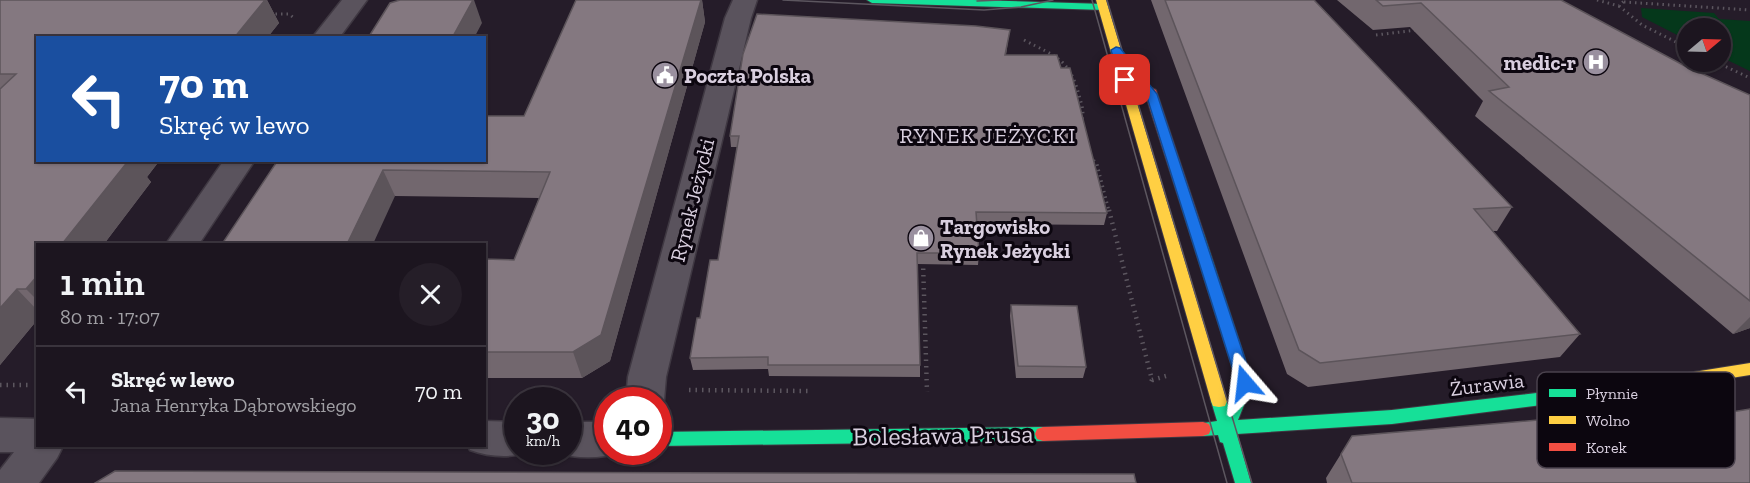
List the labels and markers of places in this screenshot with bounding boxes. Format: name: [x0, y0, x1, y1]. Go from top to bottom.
hospital icon: medic-r: [1581, 47, 1611, 77]
place label: medic-r: [1504, 50, 1576, 75]
pin: [1099, 54, 1150, 105]
public building icon: Poczta Polska: [650, 60, 680, 90]
place label: Poczta Polska: [684, 63, 811, 88]
place label: Targowisko Rynek Jeżycki: [940, 214, 1070, 263]
shop icon: Targowisko Rynek Jeżycki: [906, 223, 936, 253]

